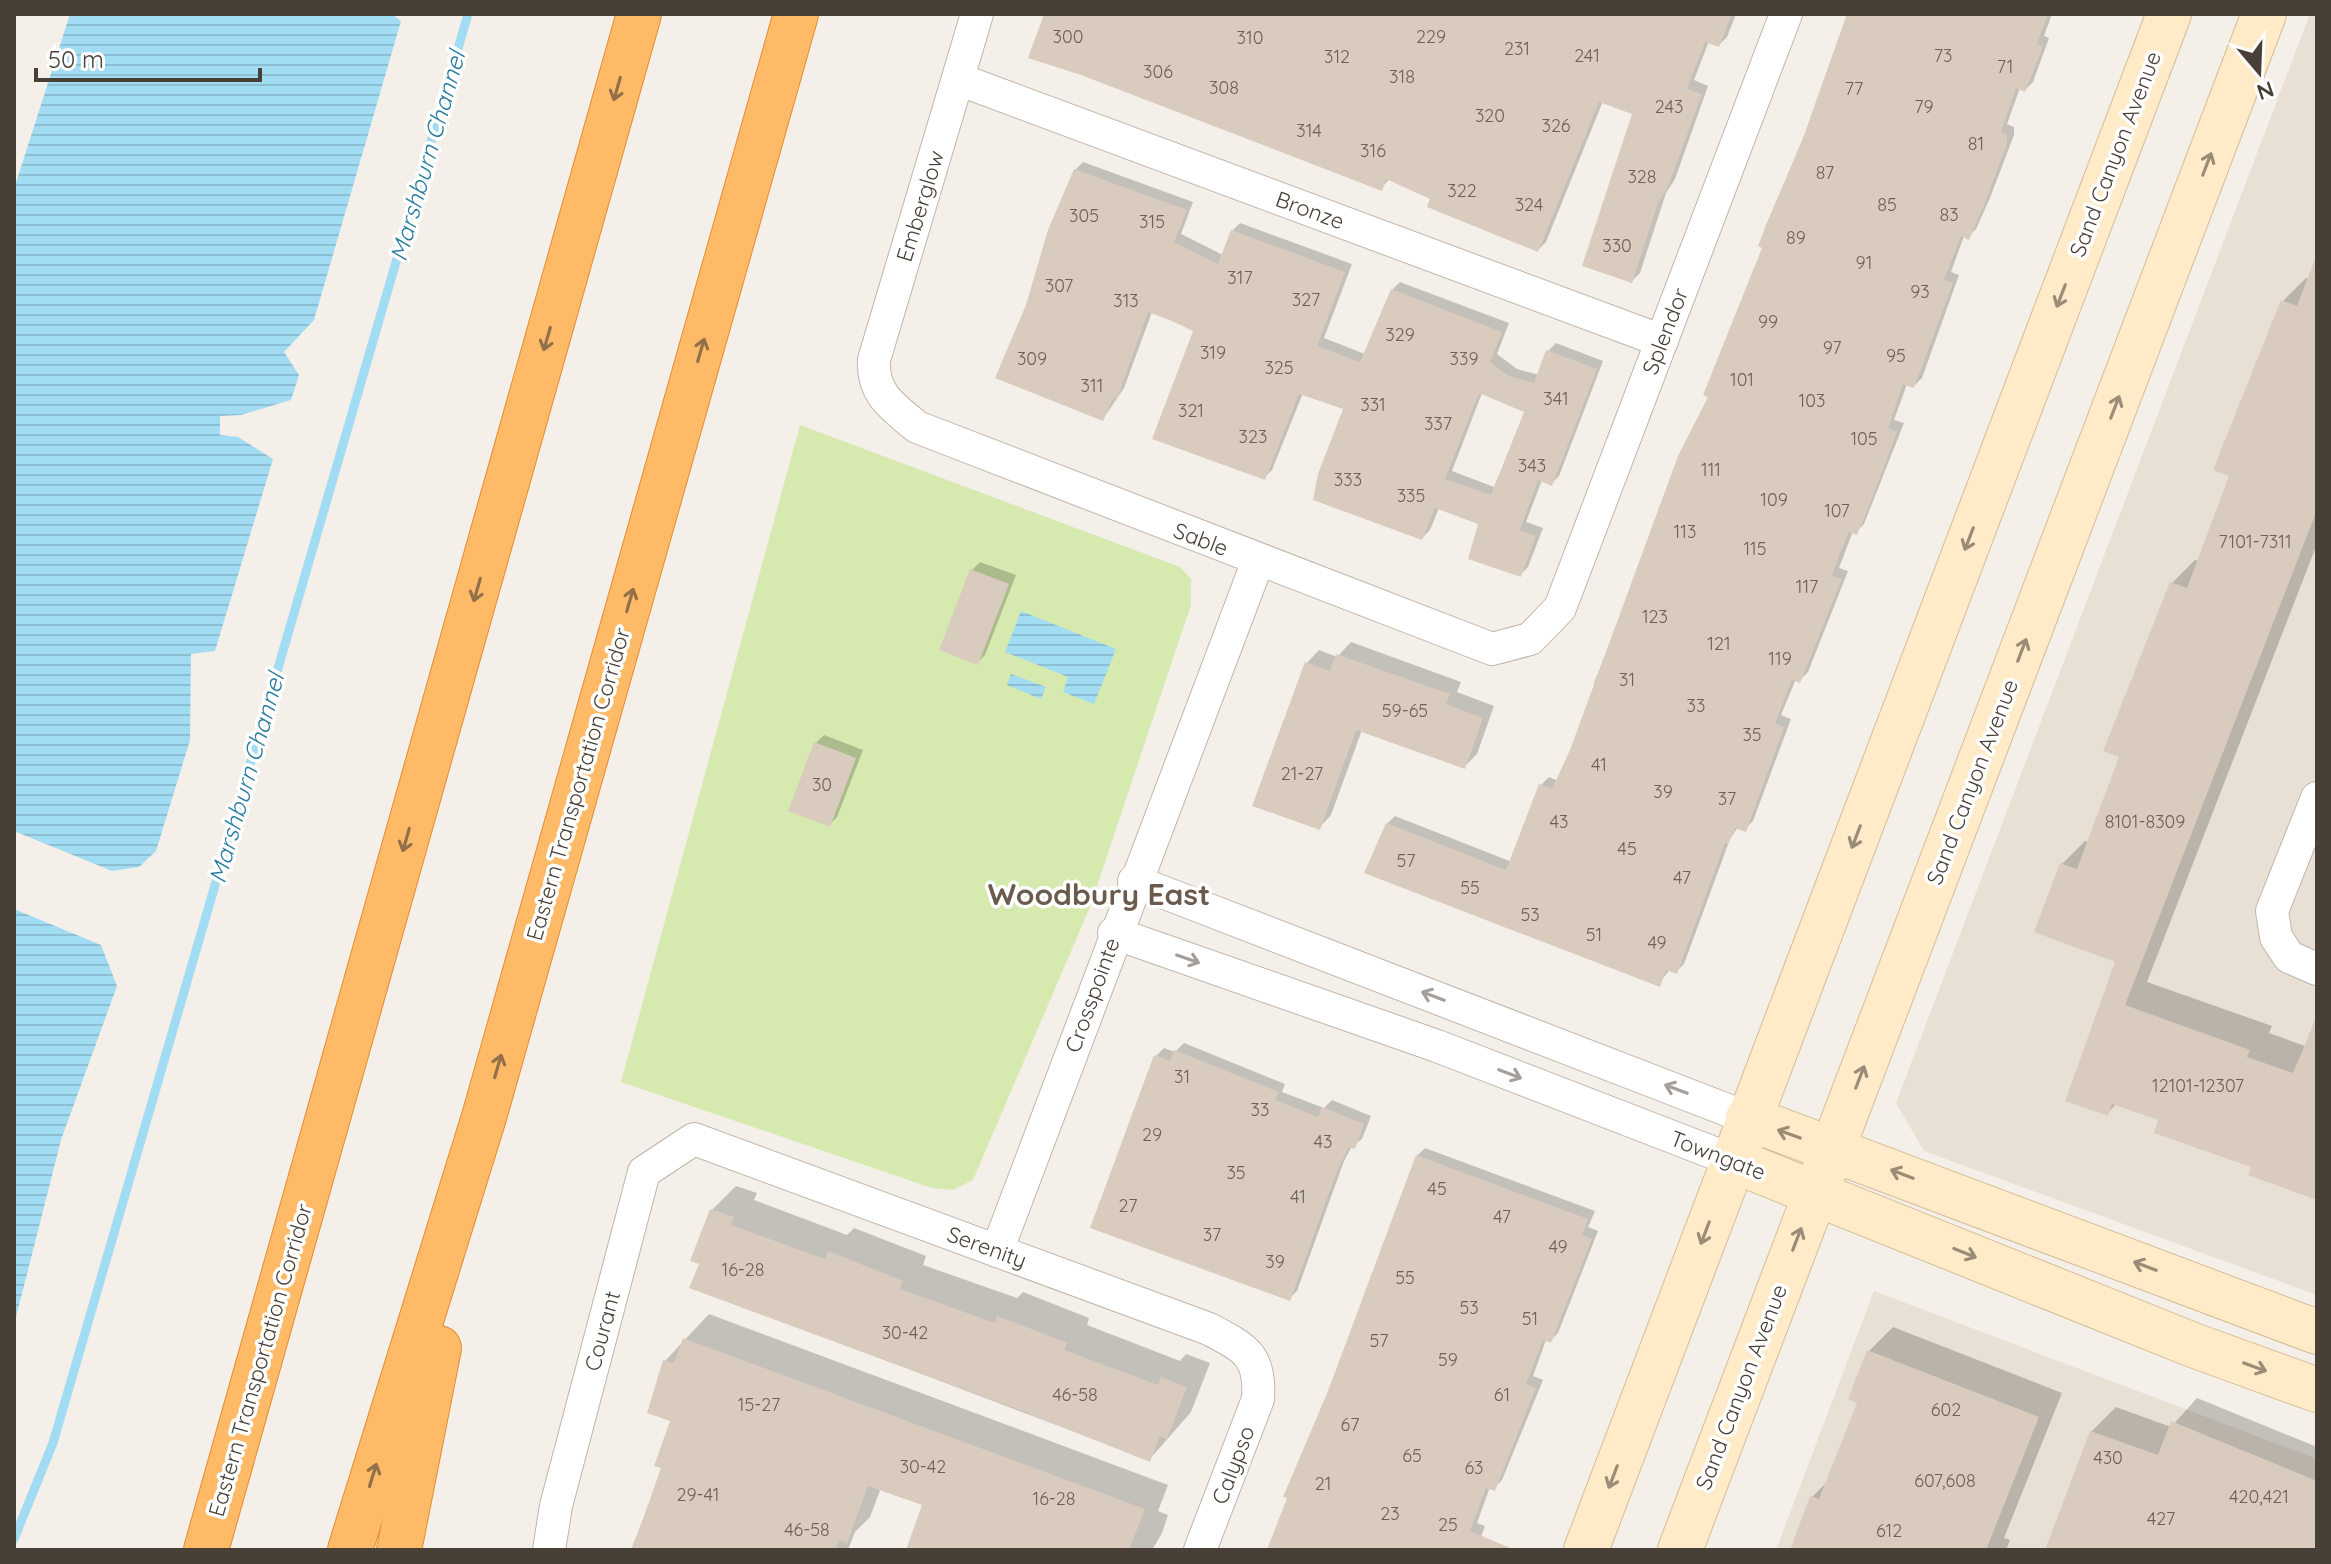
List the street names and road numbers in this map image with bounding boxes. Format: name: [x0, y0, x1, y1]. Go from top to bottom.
street label: Sand Canyon Avenue: [2063, 47, 2167, 261]
street label: Emberglow: [890, 147, 950, 265]
street label: Bronze: [1272, 185, 1348, 235]
street label: Splendor: [1636, 283, 1695, 378]
street label: Sable: [1170, 516, 1232, 562]
street label: Eastern Transportation Corridor: [520, 624, 636, 944]
street label: Sand Canyon Avenue: [1920, 675, 2024, 889]
street label: Crosspointe: [1058, 934, 1126, 1056]
street label: Towngate: [1666, 1124, 1770, 1186]
street label: Eastern Transportation Corridor: [202, 1200, 318, 1520]
street label: Serenity: [943, 1220, 1031, 1274]
street label: Sand Canyon Avenue: [1689, 1280, 1793, 1494]
street label: Courant: [578, 1288, 626, 1374]
street label: Calypso: [1205, 1422, 1261, 1508]

